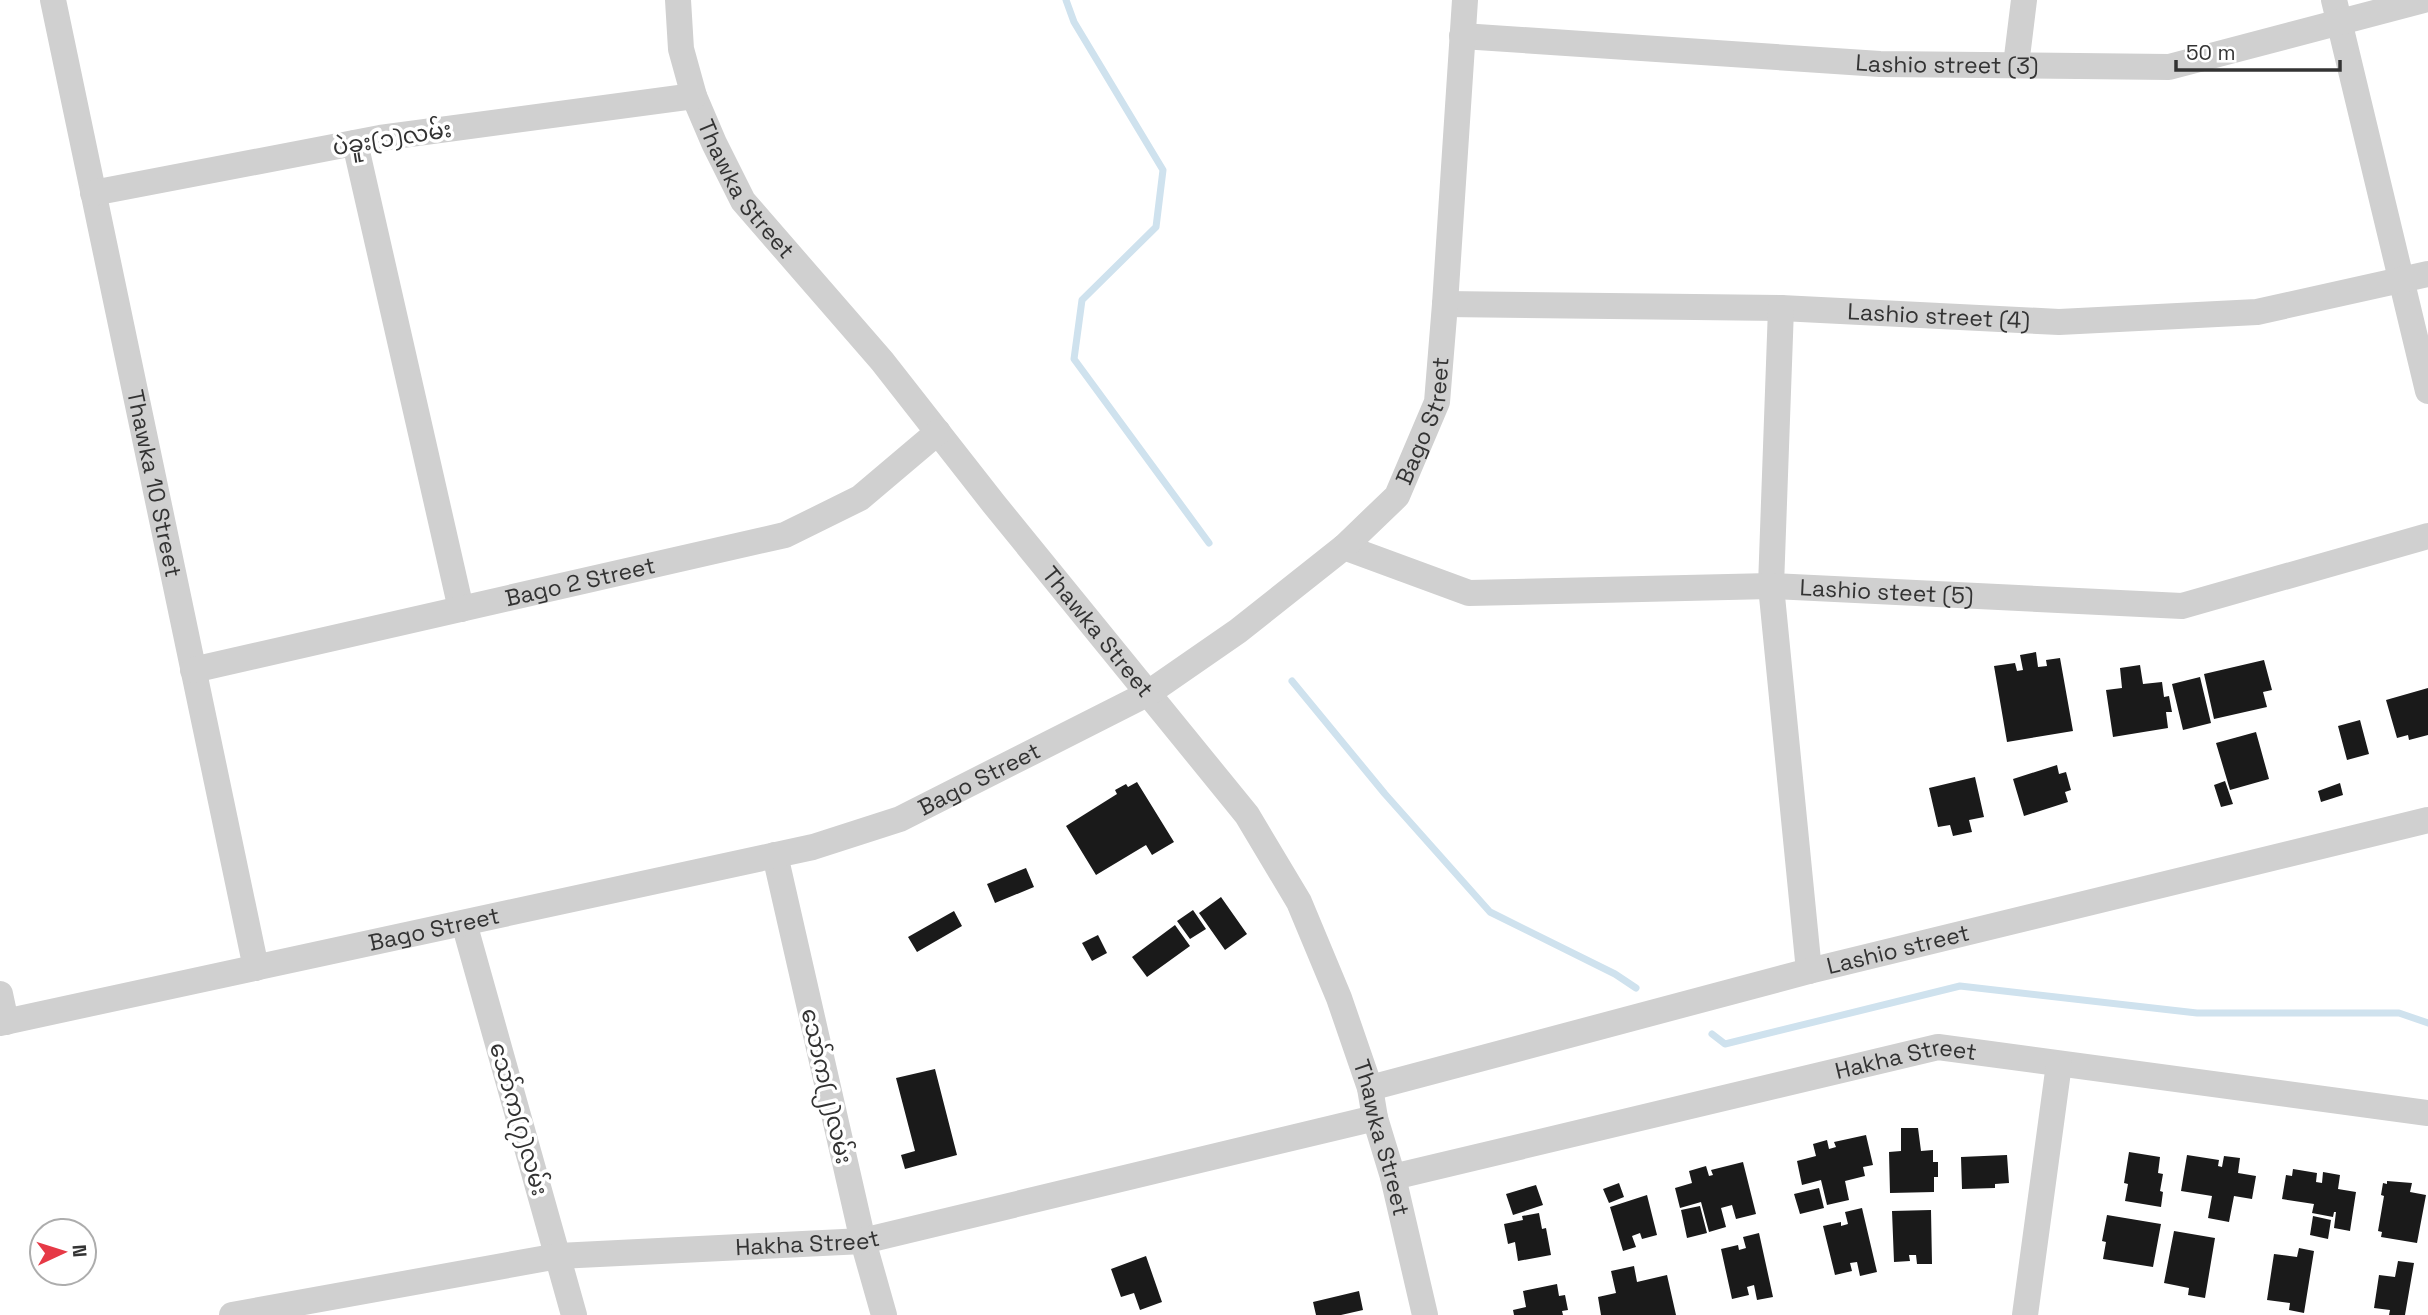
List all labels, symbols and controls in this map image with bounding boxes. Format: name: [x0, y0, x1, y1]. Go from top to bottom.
scale bar: [2176, 28, 2340, 72]
text: 50 m: [2186, 39, 2236, 66]
street label: Lashio street (3): [1855, 47, 2039, 81]
street label: ပဲခူး(၁)လမ်း: [330, 113, 454, 166]
street label: Thawka Street: [691, 115, 801, 265]
street label: Lashio street (4): [1847, 296, 2031, 336]
street label: Bago Street: [1389, 356, 1456, 489]
street label: Thawka 10 Street: [120, 387, 189, 580]
street label: Bago 2 Street: [502, 550, 658, 613]
street label: Thawka Street: [1036, 560, 1160, 704]
street label: Lashio steet (5): [1799, 572, 1974, 611]
street label: Bago Street: [913, 735, 1045, 822]
street label: Bago Street: [366, 900, 502, 958]
street label: Lashio street: [1824, 917, 1972, 981]
street label: သော်က(၂)လမ်း: [791, 1005, 860, 1168]
street label: Hakha Street: [1832, 1032, 1979, 1086]
street label: သော်က(၇)လမ်း: [479, 1039, 556, 1200]
street label: Thawka Street: [1346, 1056, 1417, 1219]
north arrow: [28, 1217, 98, 1287]
street label: Hakha Street: [735, 1223, 883, 1262]
text: N: [67, 1244, 92, 1258]

